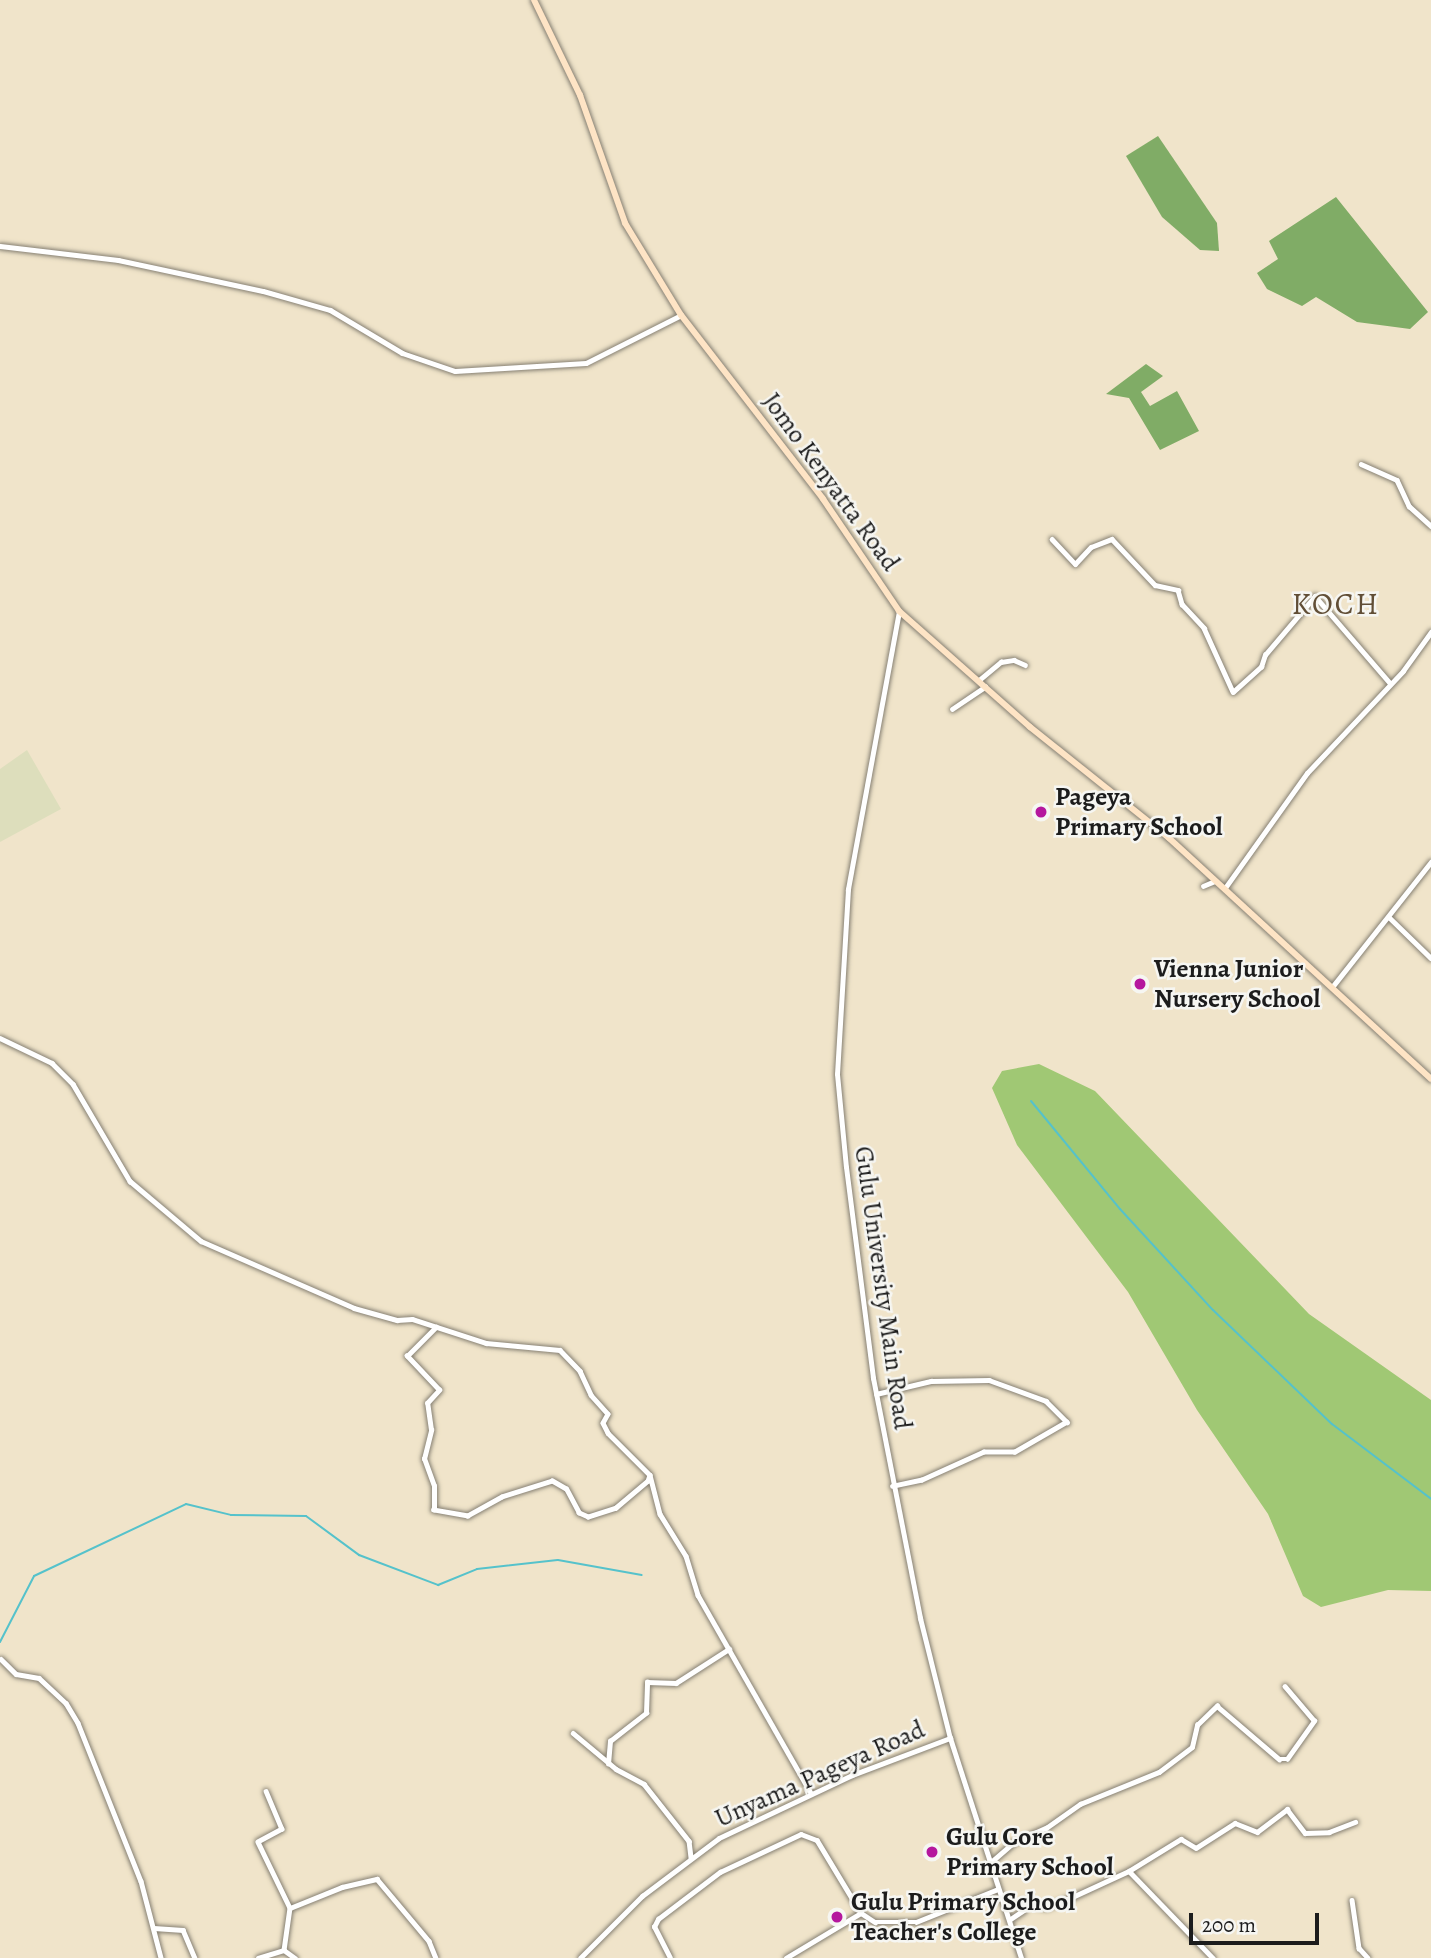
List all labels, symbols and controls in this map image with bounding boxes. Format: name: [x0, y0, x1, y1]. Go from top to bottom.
street label: Jomo Kenyatta Road: [756, 387, 906, 577]
district label: KOCH: [1292, 586, 1380, 622]
place label: Pageya Primary School: [1055, 781, 1223, 842]
marker: Pageya Primary School: [1033, 804, 1049, 820]
place label: Vienna Junior Nursery School: [1154, 953, 1320, 1014]
marker: Vienna Junior Nursery School: [1132, 976, 1148, 992]
street label: Gulu University Main Road: [848, 1144, 918, 1432]
street label: Unyama Pageya Road: [710, 1714, 930, 1834]
place label: Gulu Core Primary School: [946, 1821, 1114, 1882]
marker: Gulu Core Primary School: [924, 1844, 940, 1860]
place label: Gulu Primary School Teacher's College: [851, 1886, 1075, 1948]
scale bar: [1193, 1898, 1322, 1942]
marker: Gulu Primary School Teacher's College: [829, 1909, 845, 1925]
text: 200 m: [1202, 1911, 1256, 1939]

